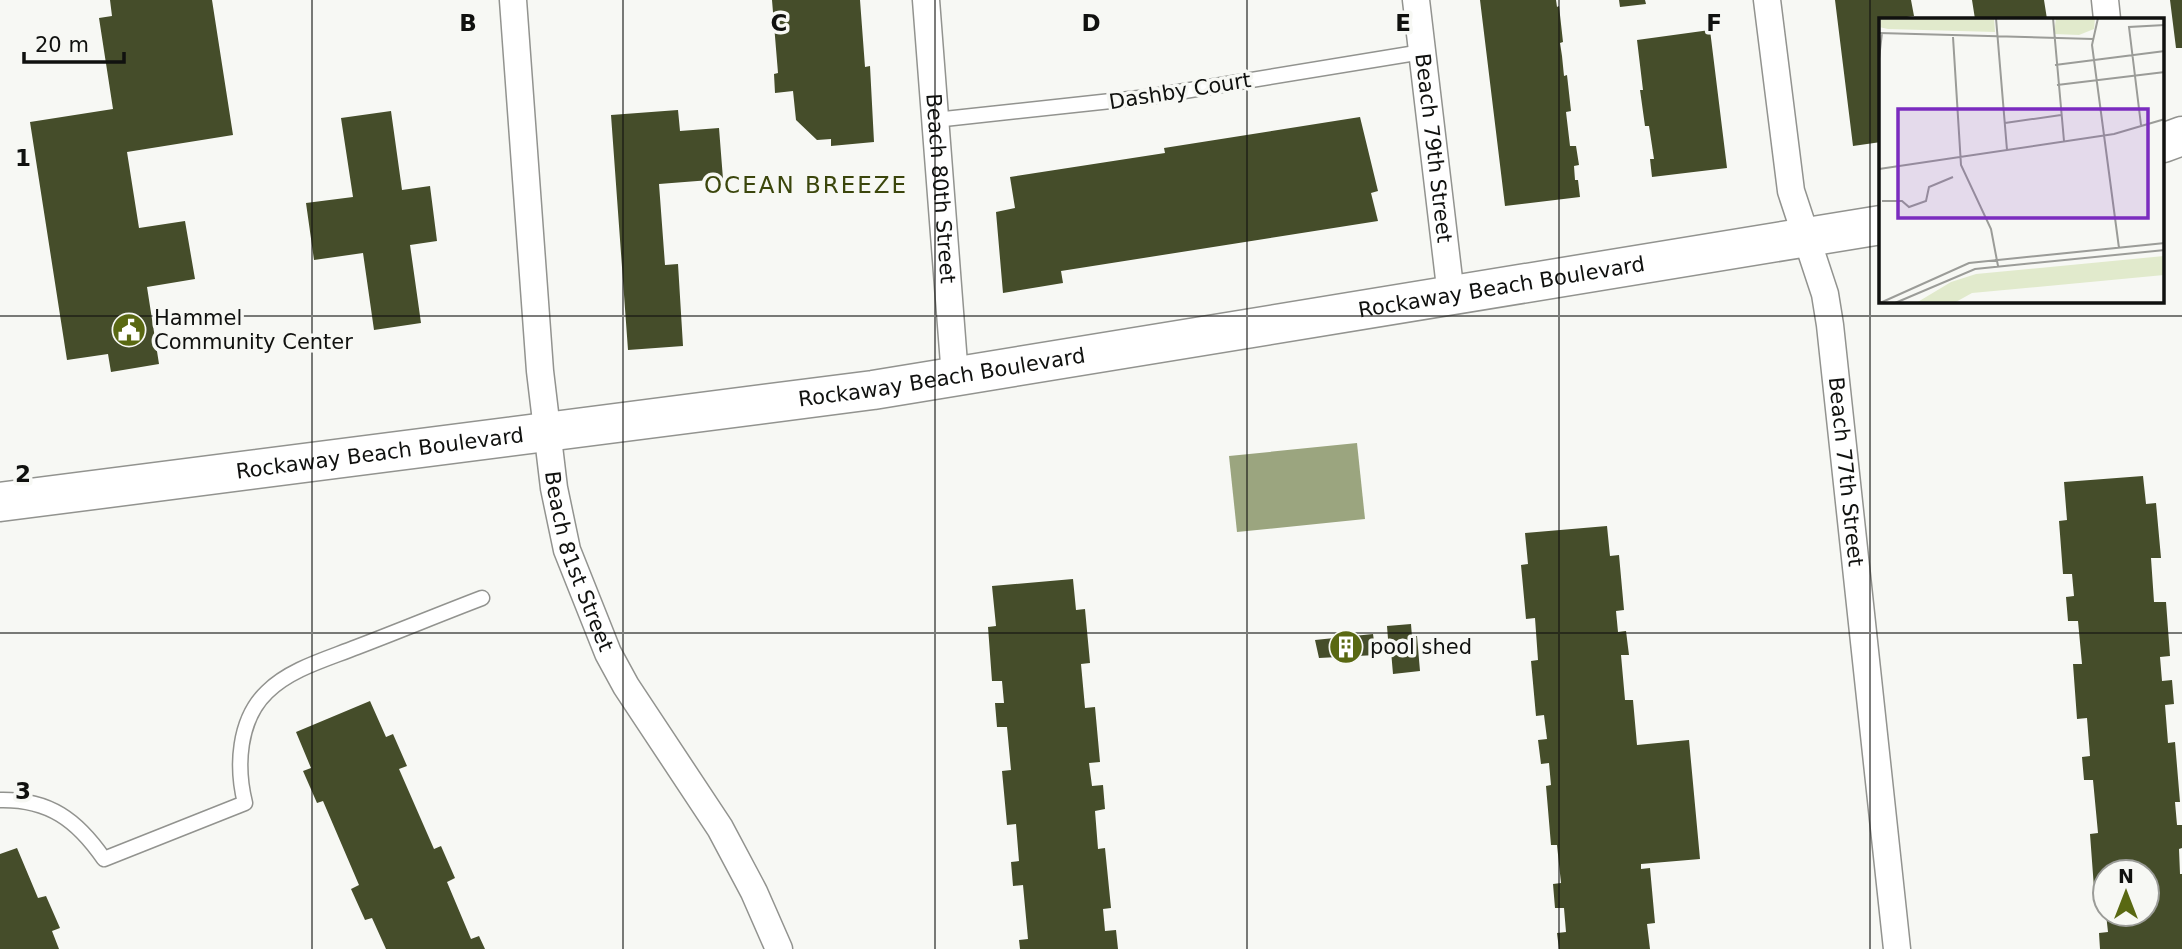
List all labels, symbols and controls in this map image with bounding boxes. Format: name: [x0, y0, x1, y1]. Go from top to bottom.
text: B: [459, 10, 477, 36]
text: C: [771, 10, 787, 36]
text: D: [1081, 10, 1101, 36]
text: E: [1395, 10, 1411, 36]
text: F: [1706, 10, 1722, 36]
inset map: [1879, 18, 2164, 303]
scale bar: [24, 21, 124, 65]
text: 20 m: [35, 33, 89, 57]
street label: Beach 79th Street: [1410, 52, 1457, 244]
street label: Dashby Court: [1107, 68, 1253, 114]
street label: Beach 80th Street: [921, 93, 960, 284]
text: 1: [15, 145, 31, 171]
district label: OCEAN BREEZE: [704, 172, 908, 198]
street label: Rockaway Beach Boulevard: [1356, 252, 1646, 322]
place label: Hammel Community Center: [154, 306, 353, 354]
public building icon: Hammel Community Center: [110, 311, 148, 349]
street label: Rockaway Beach Boulevard: [797, 343, 1087, 411]
street label: Beach 77th Street: [1824, 376, 1868, 568]
street label: Rockaway Beach Boulevard: [235, 423, 525, 484]
text: 2: [15, 461, 31, 487]
street label: Beach 81st Street: [540, 470, 618, 655]
building icon: pool shed: [1327, 628, 1365, 666]
place label: pool shed: [1370, 635, 1472, 659]
text: 3: [15, 778, 31, 804]
north arrow: [2091, 858, 2161, 928]
text: N: [2118, 865, 2134, 887]

